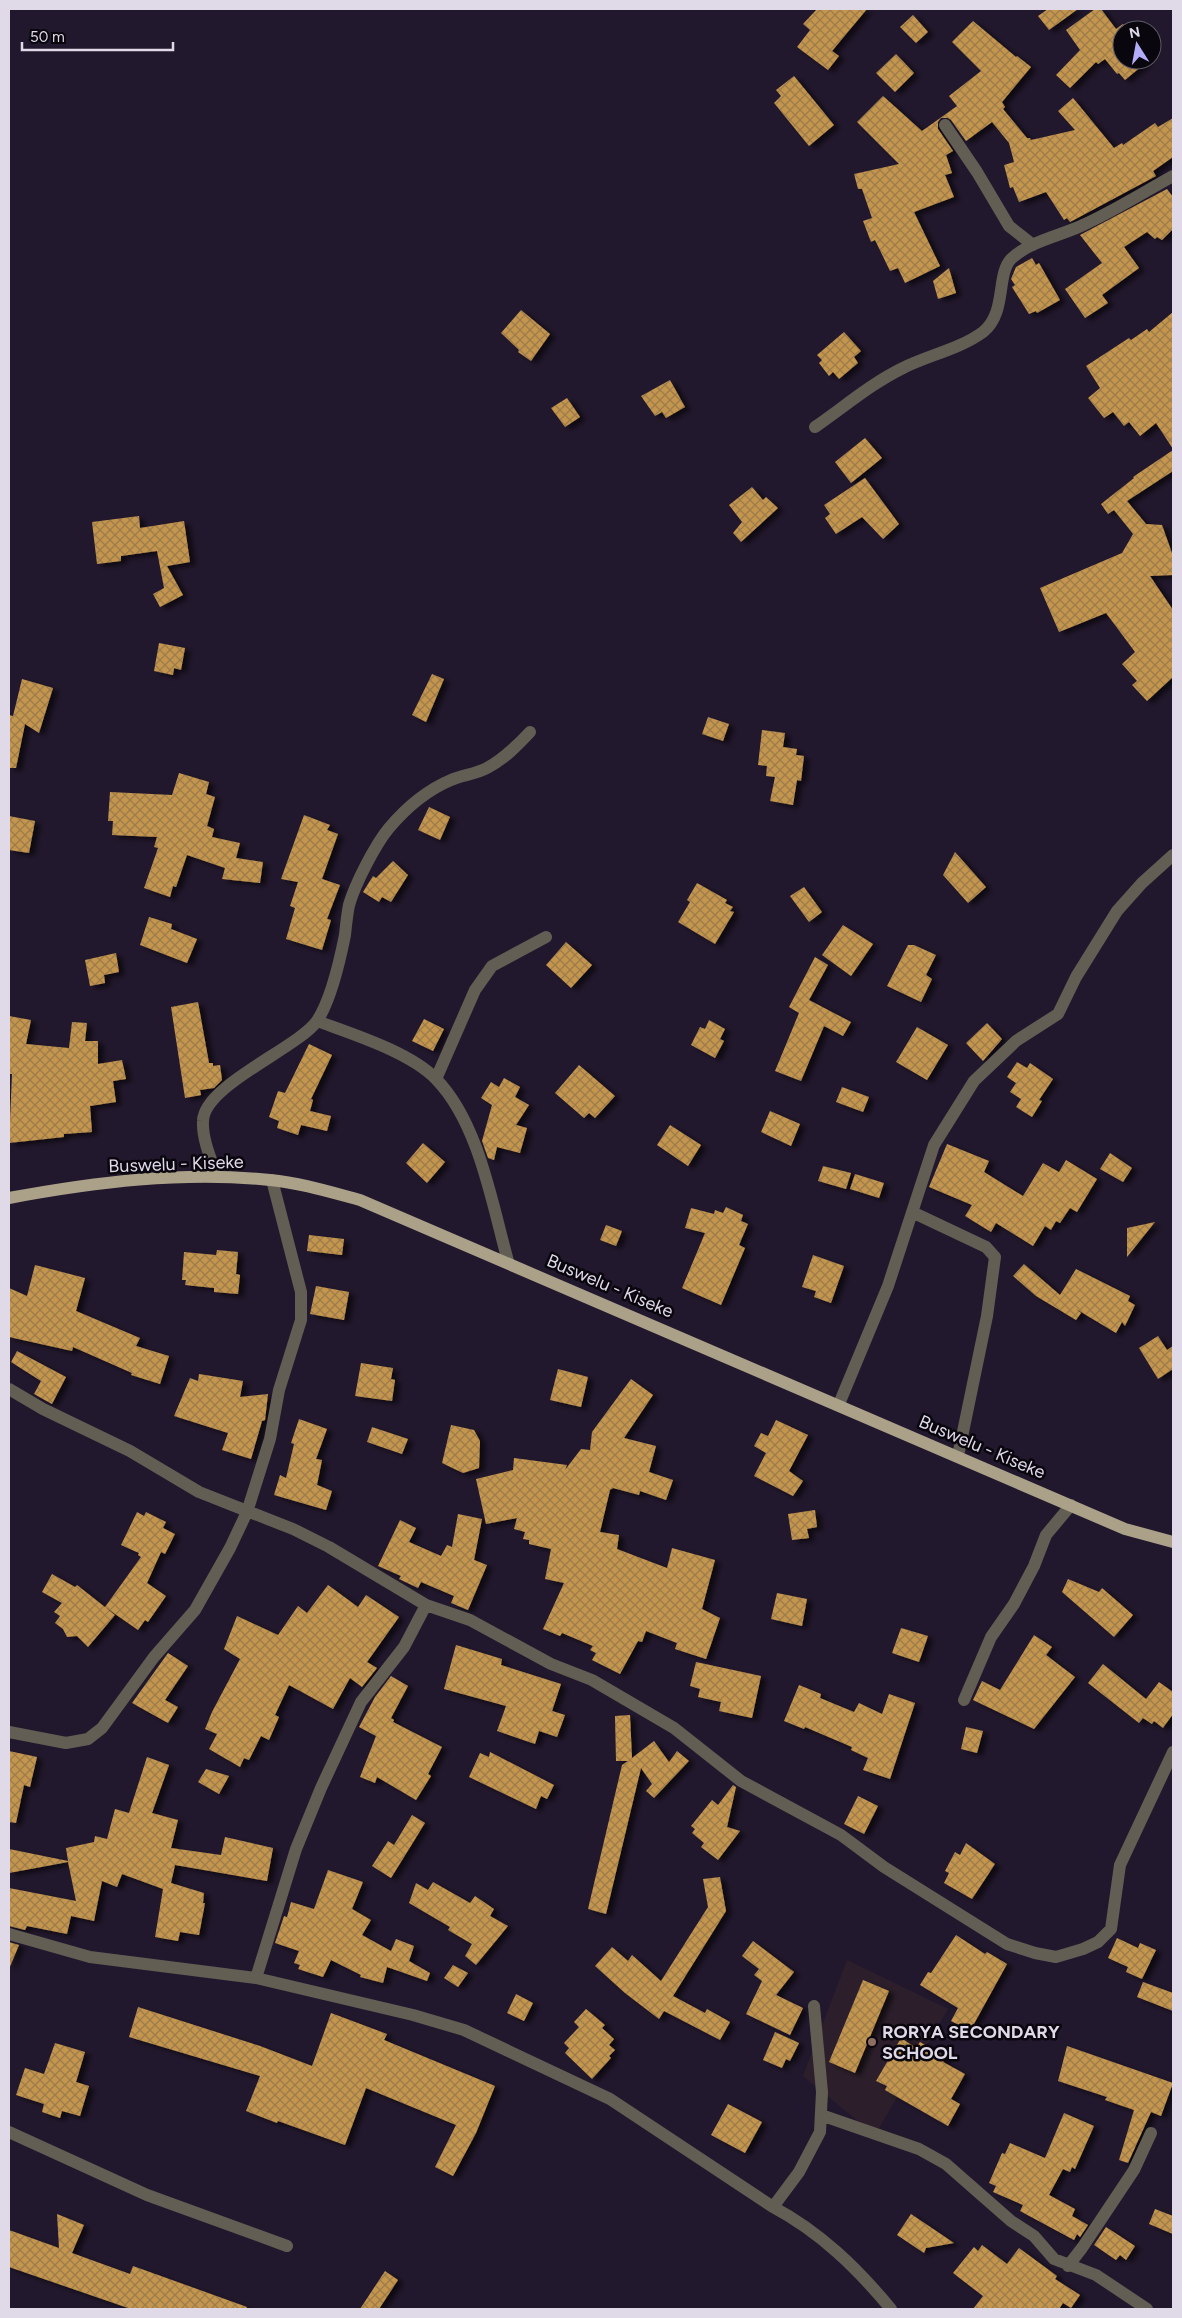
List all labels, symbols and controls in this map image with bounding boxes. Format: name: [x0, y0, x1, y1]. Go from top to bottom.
scale bar: [22, 20, 174, 52]
north arrow: [1112, 20, 1162, 70]
text: N: [1128, 23, 1142, 42]
text: 50 m: [30, 28, 65, 46]
street label: Buswelu - Kiseke: [108, 1151, 244, 1177]
street label: Buswelu - Kiseke: [543, 1249, 677, 1323]
street label: Buswelu - Kiseke: [915, 1410, 1049, 1484]
place label: RORYA SECONDARY SCHOOL: [882, 2021, 1060, 2064]
marker: RORYA SECONDARY SCHOOL: [866, 2036, 878, 2048]

